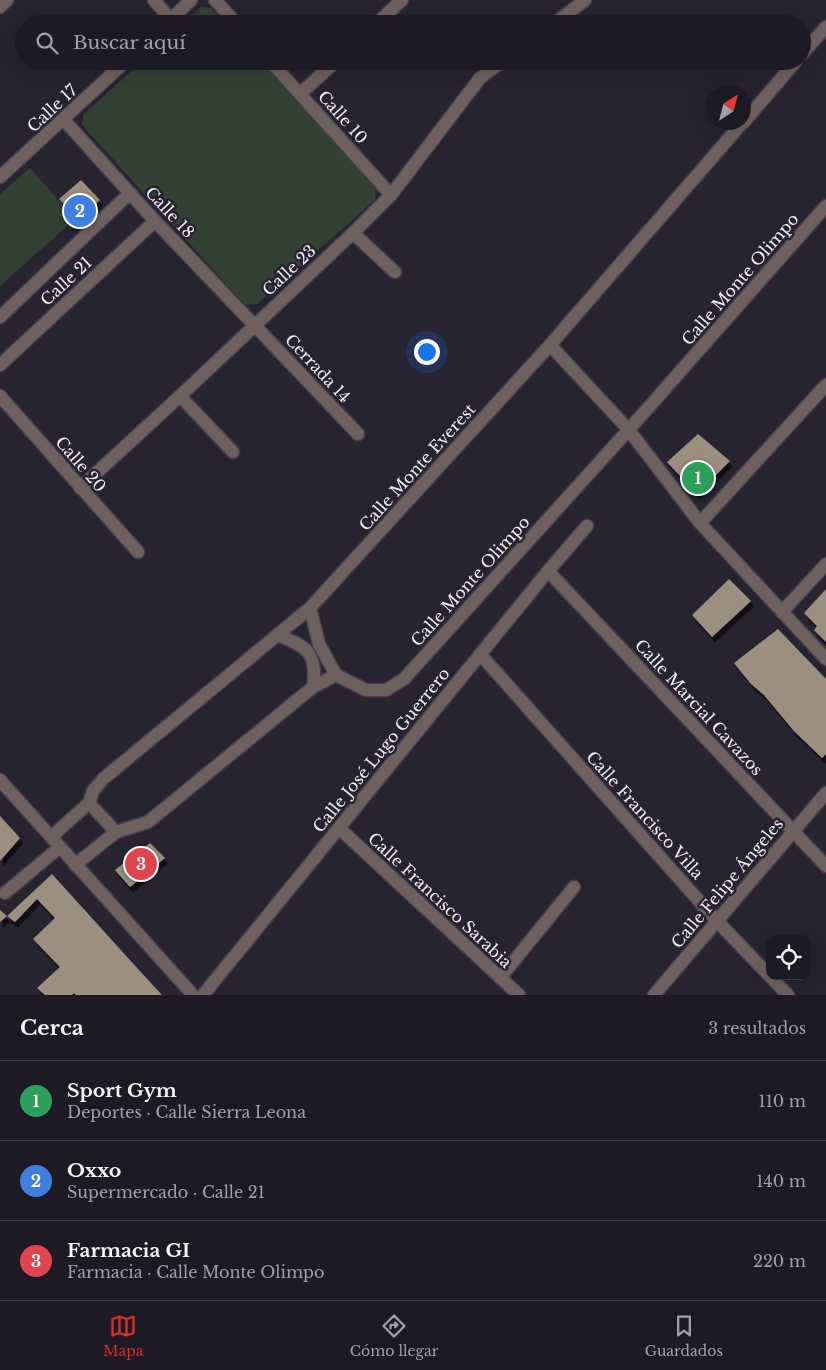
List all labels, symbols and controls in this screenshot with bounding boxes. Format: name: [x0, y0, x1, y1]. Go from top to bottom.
search box: [15, 15, 811, 70]
icon: search: [33, 29, 61, 57]
text: Buscar aquí: [73, 31, 186, 54]
street label: Calle 17: [23, 79, 82, 136]
north arrow: [706, 85, 751, 130]
street label: Calle 10: [314, 86, 372, 148]
street label: Calle 18: [141, 182, 199, 242]
pin: 2: [64, 192, 96, 230]
street label: Calle Monte Olimpo: [677, 209, 803, 349]
street label: Calle 23: [258, 240, 320, 300]
street label: Calle 21: [36, 252, 96, 310]
street label: Cerrada 14: [281, 329, 355, 407]
your location: [414, 339, 440, 365]
street label: Calle Monte Everest: [355, 399, 479, 535]
street label: Calle 20: [51, 432, 111, 496]
pin: 1: [682, 459, 714, 497]
street label: Calle Monte Olimpo: [406, 512, 534, 650]
street label: Calle Marcial Cavazos: [631, 635, 767, 779]
street label: Calle José Lugo Guerrero: [308, 664, 454, 836]
street label: Calle Francisco Villa: [582, 747, 708, 883]
street label: Calle Felipe Ángeles: [667, 814, 787, 952]
street label: Calle Francisco Sarabia: [364, 828, 516, 972]
pin: 3: [125, 845, 157, 883]
map controls: [766, 935, 811, 980]
button: locate: [766, 935, 811, 980]
text: Cerca: [20, 1015, 84, 1041]
text: 3 resultados: [708, 1018, 806, 1038]
text: Sport Gym: [67, 1079, 177, 1102]
text: 1: [33, 1091, 39, 1111]
text: 110 m: [759, 1091, 806, 1111]
text: Deportes · Calle Sierra Leona: [67, 1102, 306, 1122]
text: Oxxo: [67, 1159, 121, 1182]
text: 2: [31, 1171, 41, 1191]
text: 140 m: [756, 1171, 806, 1191]
text: Supermercado · Calle 21: [67, 1182, 265, 1202]
text: Farmacia GI: [67, 1239, 190, 1262]
text: 3: [31, 1251, 41, 1271]
text: 220 m: [753, 1251, 806, 1271]
text: Farmacia · Calle Monte Olimpo: [67, 1262, 324, 1282]
tab: Mapa: [103, 1312, 143, 1360]
tab: Cómo llegar: [350, 1312, 438, 1360]
tab: Guardados: [645, 1312, 723, 1360]

